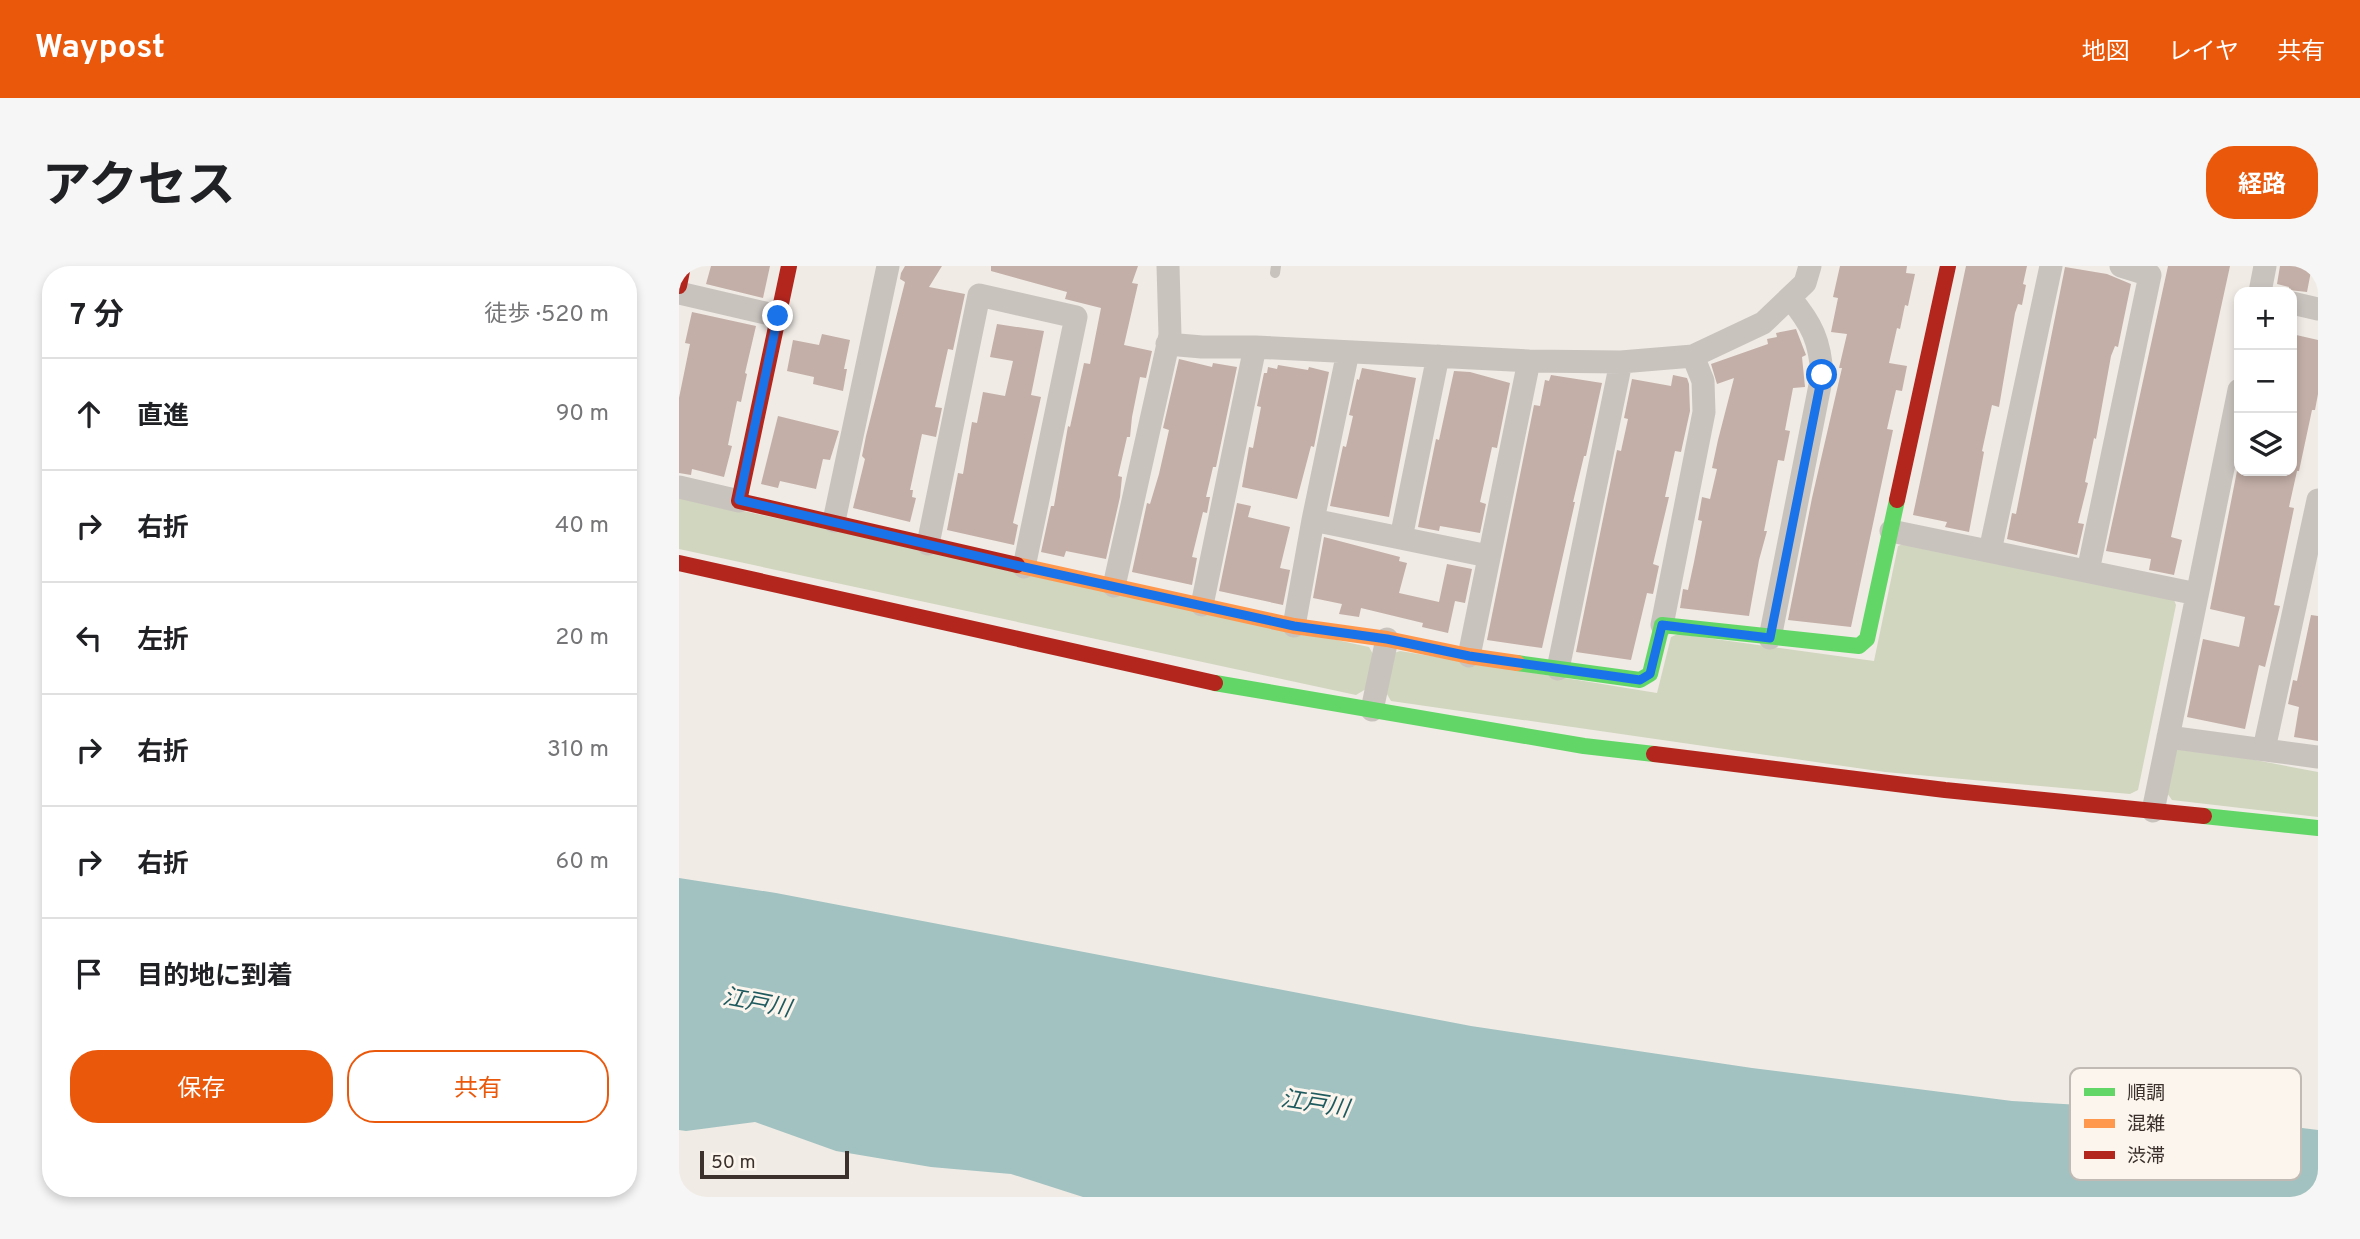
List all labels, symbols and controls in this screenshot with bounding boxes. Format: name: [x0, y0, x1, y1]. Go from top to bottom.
text: Waypost: [35, 28, 165, 70]
text: 地図: [2082, 38, 2130, 68]
text: レイヤ: [2168, 38, 2239, 68]
text: 共有: [2277, 38, 2325, 68]
button: 経路: [2206, 146, 2318, 219]
text: アクセス: [42, 158, 236, 220]
map controls: [2234, 287, 2297, 476]
button: +: [2234, 287, 2297, 350]
text: 7 分: [70, 298, 124, 335]
route end: [762, 300, 793, 331]
text: 徒歩 · 520 m: [484, 301, 609, 330]
button: −: [2234, 350, 2297, 413]
route start: [1806, 359, 1837, 390]
icon: ahead: [70, 395, 108, 433]
text: 90 m: [556, 400, 609, 429]
text: 直進: [137, 401, 189, 434]
button: layers: [2234, 413, 2297, 476]
icon: right: [70, 507, 108, 545]
text: 40 m: [555, 512, 609, 541]
text: 右折: [137, 513, 189, 546]
icon: left: [70, 619, 108, 657]
text: 20 m: [555, 624, 609, 653]
text: 左折: [137, 625, 189, 658]
icon: right: [70, 731, 108, 769]
text: 310 m: [547, 736, 609, 765]
text: 右折: [137, 737, 189, 770]
icon: right: [70, 843, 108, 881]
text: 60 m: [556, 848, 609, 877]
text: 右折: [137, 849, 189, 882]
icon: arrive: [70, 955, 108, 993]
text: 目的地に到着: [137, 961, 293, 994]
water label: 江戸川: [720, 984, 796, 1026]
button: 保存: [70, 1050, 333, 1123]
button: 共有: [347, 1050, 609, 1123]
legend: [2070, 1068, 2301, 1180]
text: 順調: [2127, 1082, 2165, 1106]
water label: 江戸川: [1278, 1086, 1354, 1126]
text: 混雑: [2127, 1113, 2165, 1137]
text: 渋滞: [2127, 1145, 2165, 1169]
scale bar: [700, 1148, 849, 1180]
text: 50 m: [711, 1151, 756, 1175]

